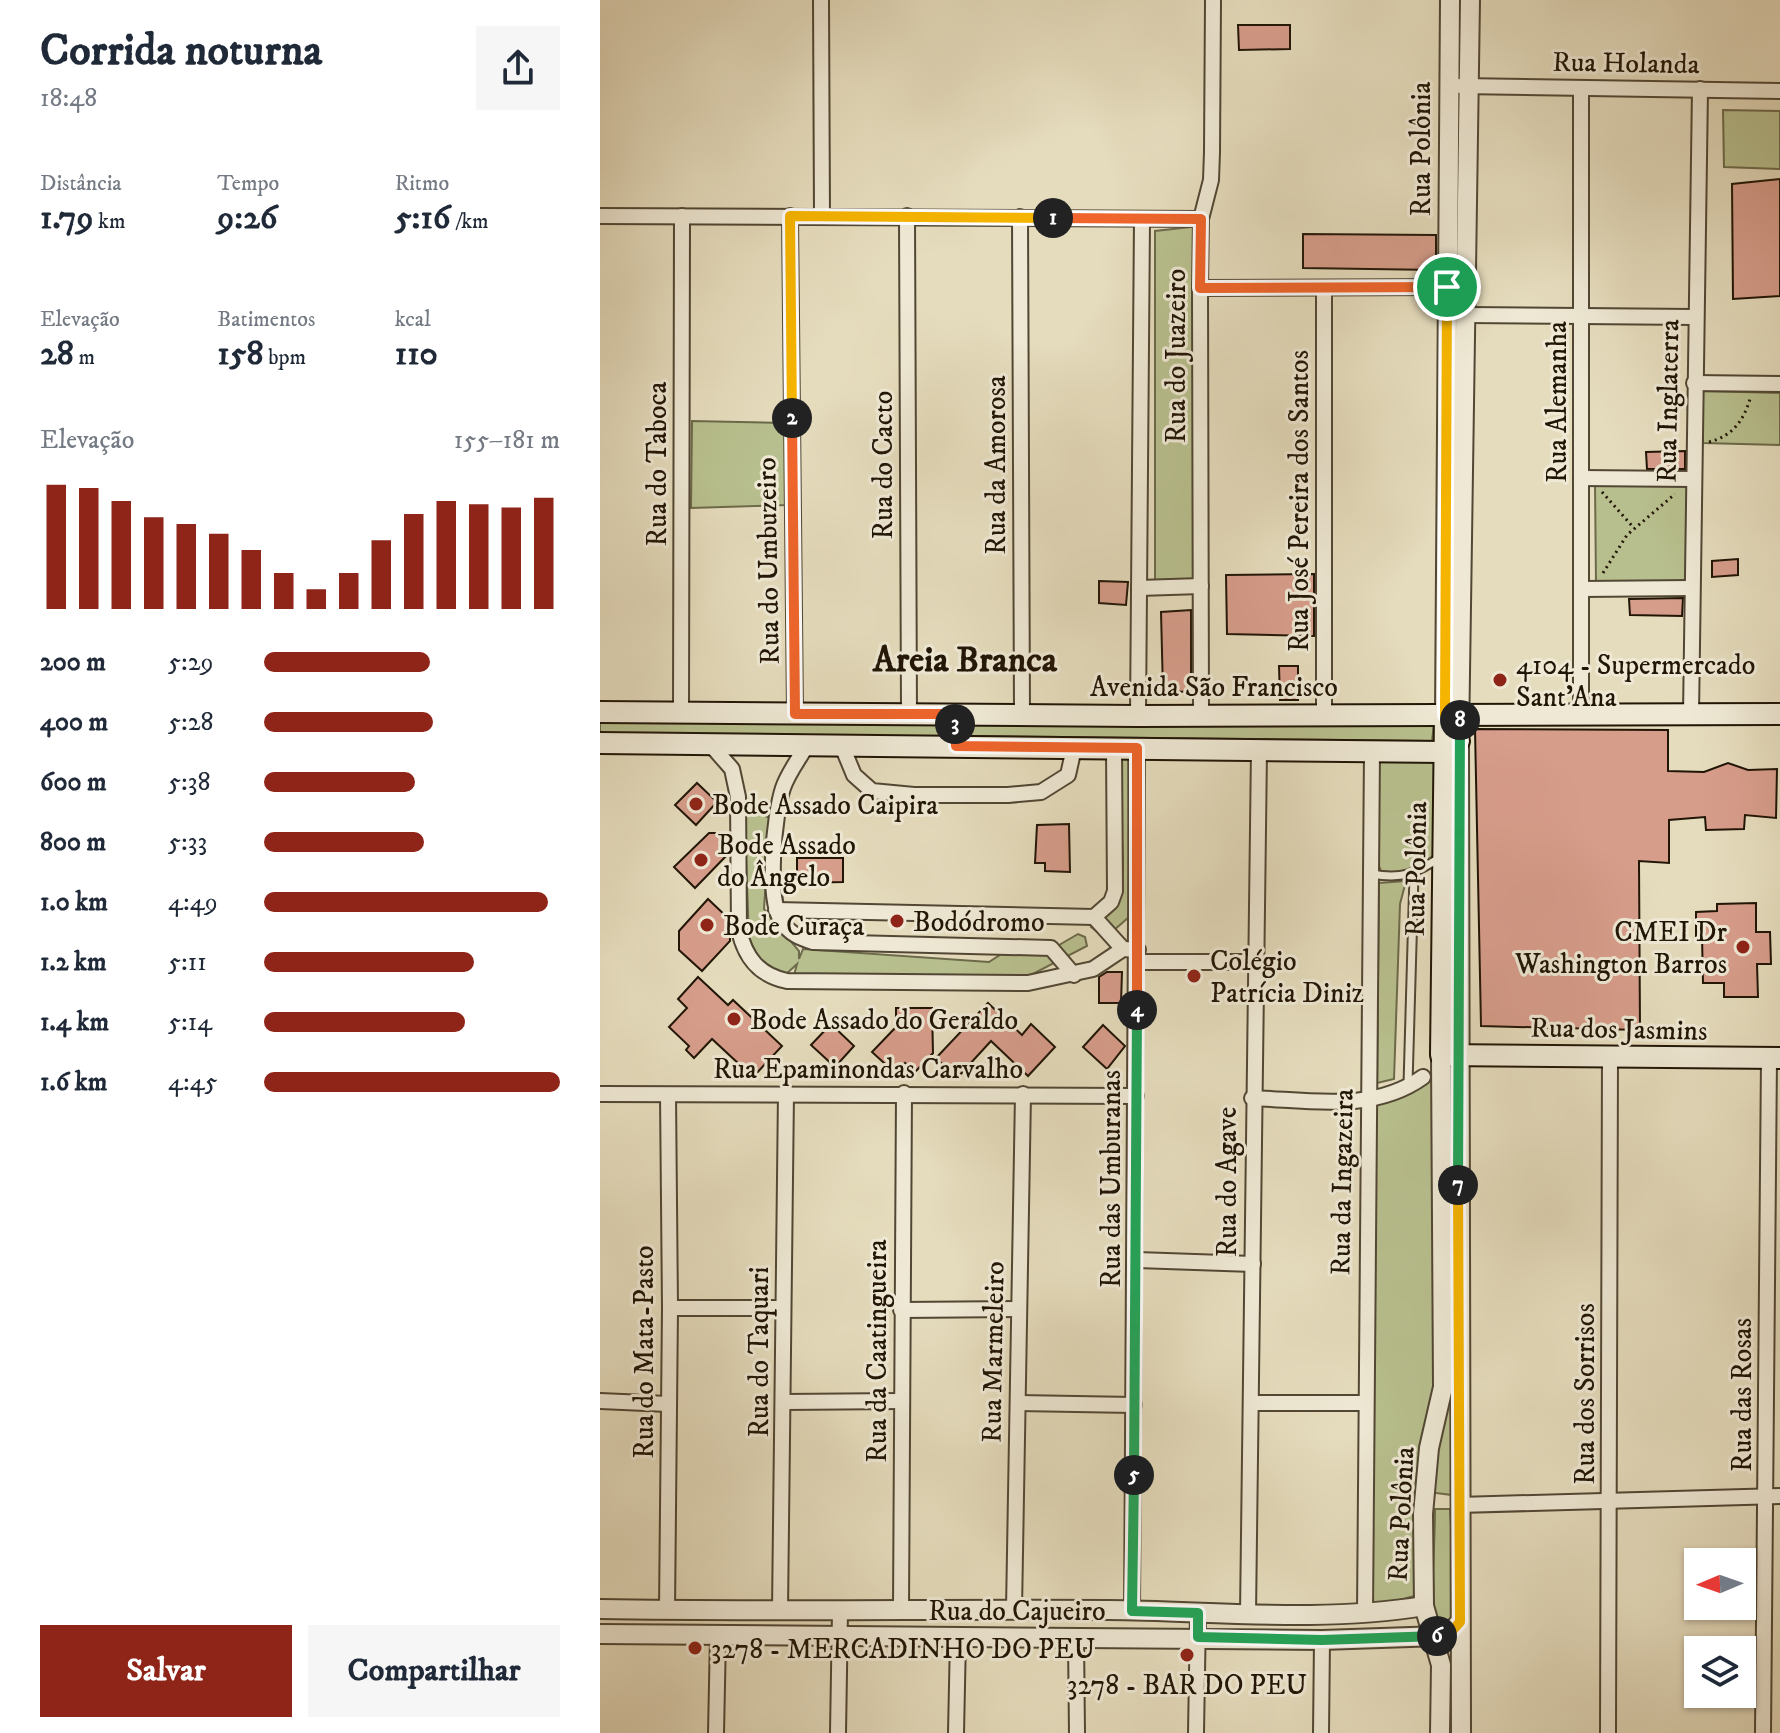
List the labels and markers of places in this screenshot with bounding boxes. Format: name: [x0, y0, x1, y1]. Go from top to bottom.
pin: 1: [1033, 198, 1073, 238]
pin: [1413, 253, 1481, 321]
pin: 2: [772, 398, 812, 438]
place label: 4104 - Supermercado Sant'Ana: [1516, 648, 1755, 715]
marker: 4104 - Supermercado Sant'Ana: [1491, 671, 1509, 689]
pin: 8: [1440, 700, 1480, 740]
pin: 3: [935, 704, 975, 744]
place label: Bode Assado Caipira: [712, 788, 938, 823]
marker: Bode Assado Caipira: [687, 795, 705, 813]
place label: Bode Assado do Ângelo: [717, 828, 856, 895]
marker: Bode Assado do Ângelo: [692, 851, 710, 869]
place label: Bodódromo: [913, 905, 1045, 940]
place label: Bode Curaça: [723, 909, 864, 944]
marker: Bodódromo: [888, 912, 906, 930]
place label: CMEI Dr Washington Barros: [1514, 915, 1728, 982]
marker: Bode Curaça: [698, 916, 716, 934]
marker: CMEI Dr Washington Barros: [1734, 938, 1752, 956]
place label: Colégio Patrícia Diniz: [1210, 944, 1364, 1011]
marker: Colégio Patrícia Diniz: [1185, 967, 1203, 985]
pin: 4: [1117, 990, 1157, 1030]
place label: Bode Assado do Geraldo: [750, 1003, 1018, 1038]
marker: Bode Assado do Geraldo: [725, 1010, 743, 1028]
pin: 7: [1438, 1165, 1478, 1205]
pin: 5: [1114, 1455, 1154, 1495]
pin: 6: [1417, 1616, 1457, 1656]
place label: 3278 - MERCADINHO DO PEU: [711, 1632, 1095, 1667]
marker: 3278 - MERCADINHO DO PEU: [686, 1639, 704, 1657]
marker: 3278 - BAR DO PEU: [1178, 1646, 1196, 1664]
place label: 3278 - BAR DO PEU: [1067, 1668, 1307, 1703]

